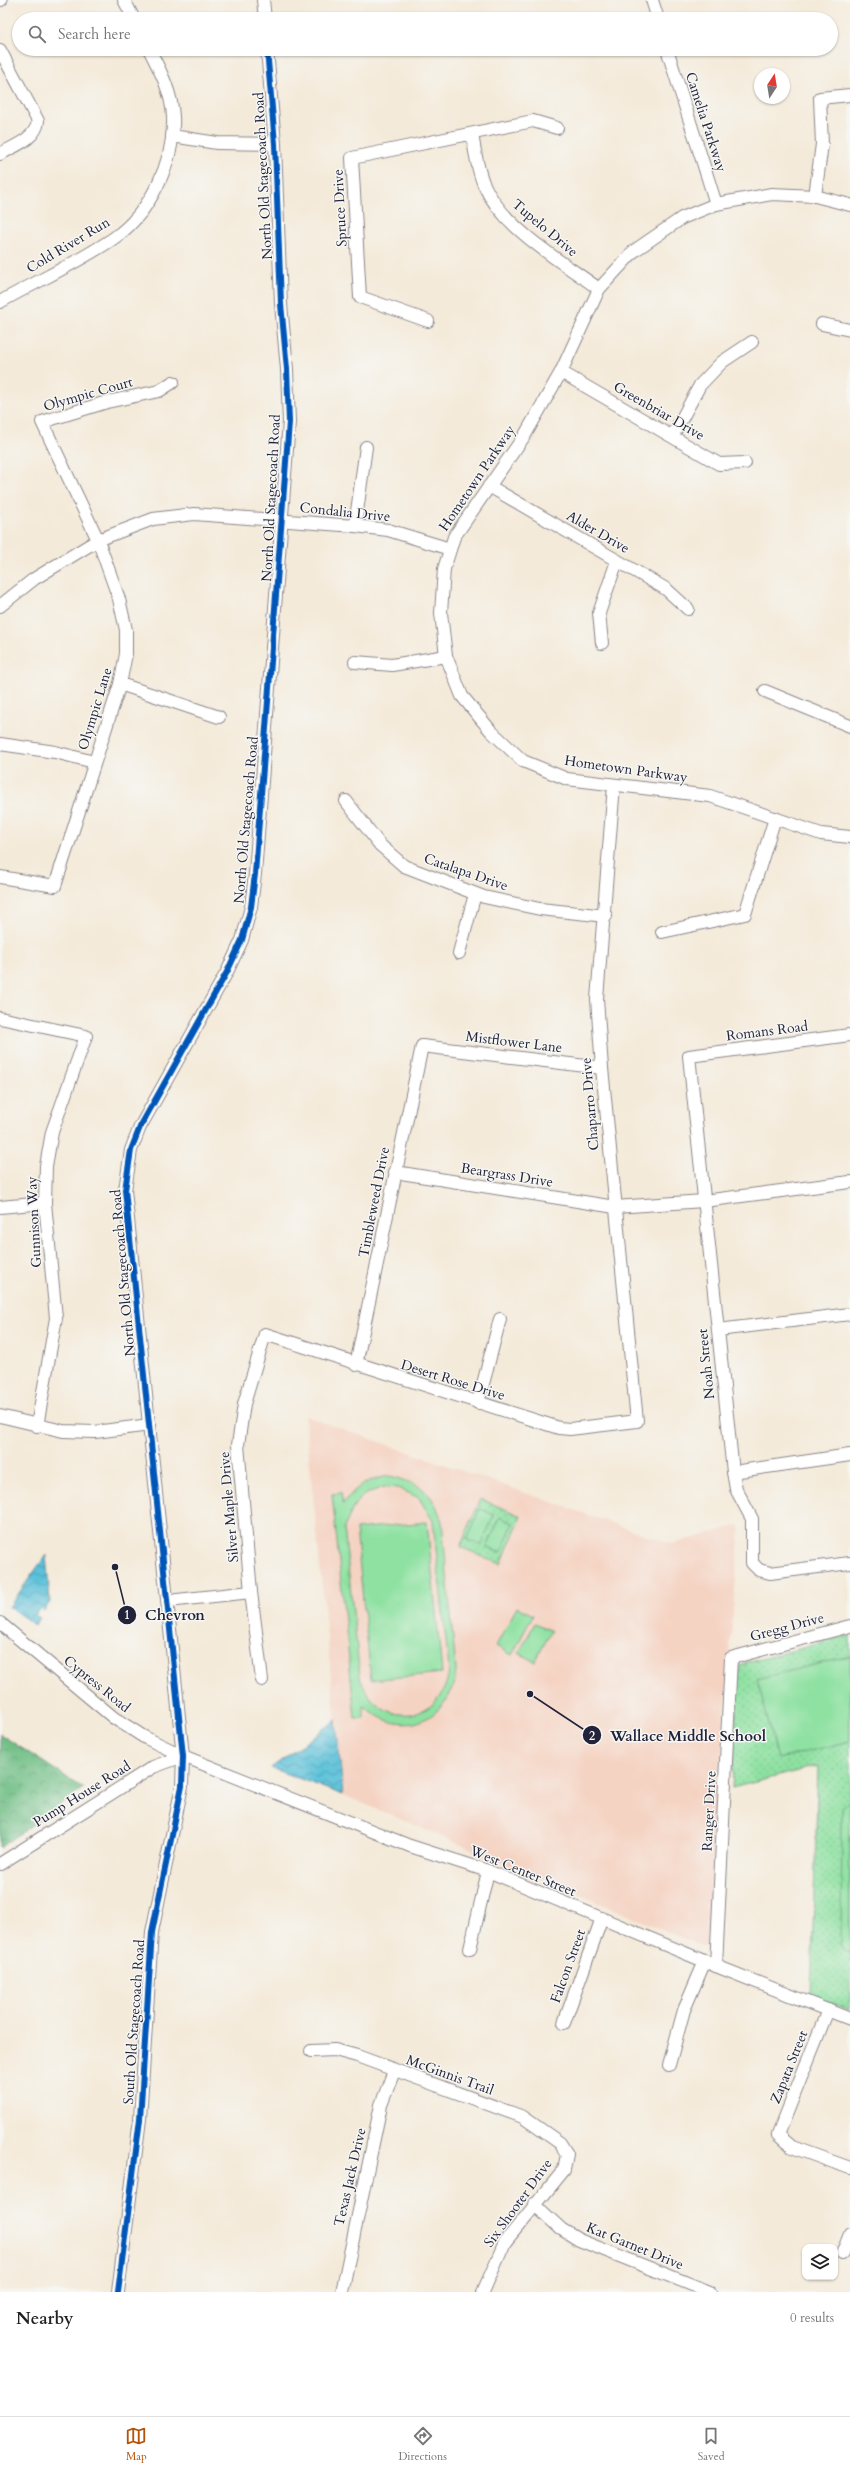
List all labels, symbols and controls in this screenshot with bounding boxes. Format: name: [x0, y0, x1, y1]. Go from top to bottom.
search box: [12, 12, 838, 56]
icon: search: [26, 23, 48, 45]
text: Search here: [58, 24, 131, 44]
north arrow: [754, 68, 790, 104]
street label: Camelia Parkway: [681, 70, 731, 175]
street label: North Old Stagecoach Road: [249, 91, 277, 260]
street label: Spruce Drive: [328, 169, 352, 247]
street label: Tupelo Drive: [508, 195, 582, 261]
street label: Cold River Run: [23, 213, 113, 277]
street label: Olympic Court: [41, 372, 135, 416]
street label: Greenbriar Drive: [610, 377, 708, 445]
street label: North Old Stagecoach Road: [257, 413, 285, 582]
street label: Hometown Parkway: [434, 421, 520, 535]
street label: Condalia Drive: [299, 498, 391, 526]
street label: Alder Drive: [563, 506, 633, 558]
street label: Olympic Lane: [73, 665, 117, 753]
street label: North Old Stagecoach Road: [229, 735, 263, 904]
street label: Hometown Parkway: [563, 751, 689, 787]
street label: Catalapa Drive: [421, 849, 511, 895]
street label: Romans Road: [725, 1016, 810, 1045]
street label: Mistflower Lane: [465, 1027, 563, 1057]
street label: Chaparro Drive: [576, 1057, 604, 1151]
street label: Timbleweed Drive: [354, 1145, 394, 1259]
street label: Beargrass Drive: [460, 1158, 554, 1192]
street label: Gunnison Way: [22, 1175, 46, 1268]
street label: North Old Stagecoach Road: [106, 1188, 140, 1357]
street label: Noah Street: [693, 1327, 719, 1400]
street label: Desert Rose Drive: [399, 1355, 507, 1405]
street label: Silver Maple Drive: [215, 1451, 243, 1563]
callout: Chevron: [117, 1602, 213, 1629]
text: Chevron: [145, 1605, 205, 1625]
text: 1: [124, 1607, 130, 1623]
street label: Gregg Drive: [748, 1608, 826, 1646]
street label: Cypress Road: [60, 1651, 135, 1717]
callout: Wallace Middle School: [582, 1722, 774, 1749]
text: Wallace Middle School: [609, 1726, 767, 1746]
text: 2: [589, 1728, 595, 1744]
street label: Pump House Road: [30, 1756, 135, 1832]
street label: Ranger Drive: [697, 1770, 721, 1852]
street label: West Center Street: [466, 1841, 579, 1901]
street label: Falcon Street: [546, 1926, 590, 2005]
street label: South Old Stagecoach Road: [119, 1938, 149, 2105]
street label: Zapata Street: [766, 2027, 813, 2106]
street label: McGinnis Trail: [404, 2050, 497, 2100]
street label: Texas Jack Drive: [329, 2126, 371, 2228]
street label: Six Shooter Drive: [479, 2155, 557, 2251]
street label: Kat Garnet Drive: [584, 2218, 686, 2274]
map controls: [802, 2244, 838, 2280]
button: layers: [802, 2244, 838, 2280]
text: Nearby: [16, 2307, 73, 2330]
text: 0 results: [790, 2309, 834, 2327]
tab: Map: [125, 2425, 147, 2464]
tab: Directions: [398, 2425, 447, 2464]
tab: Saved: [698, 2425, 725, 2464]

